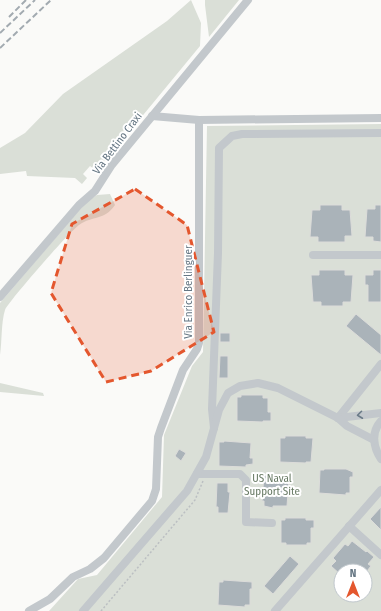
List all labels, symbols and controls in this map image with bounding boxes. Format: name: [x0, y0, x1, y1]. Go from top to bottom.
street label: Via Bettino Craxi: [90, 110, 145, 177]
street label: Via Enrico Berlinguer: [182, 245, 195, 339]
one-way arrow: [357, 410, 363, 419]
park label: US Naval Support Site: [244, 472, 300, 498]
north arrow: [333, 563, 373, 603]
text: N: [350, 567, 356, 580]

